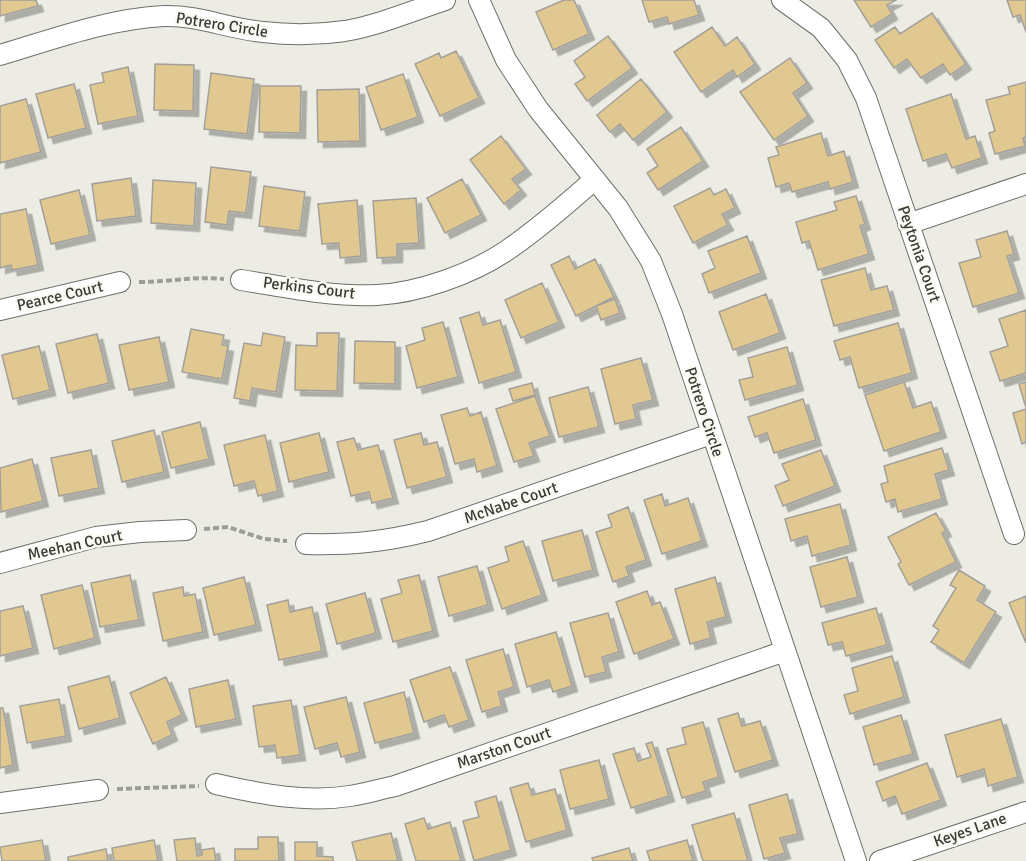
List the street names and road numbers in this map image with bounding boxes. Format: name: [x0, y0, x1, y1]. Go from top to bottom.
street label: Potrero Circle: [174, 8, 270, 42]
street label: Peytonia Court: [893, 203, 945, 305]
street label: Perkins Court: [262, 272, 357, 304]
street label: Pearce Court: [15, 276, 105, 316]
street label: Potrero Circle: [680, 365, 728, 459]
street label: McNabe Court: [461, 477, 561, 528]
street label: Meehan Court: [26, 525, 125, 565]
street label: Marston Court: [454, 722, 554, 773]
street label: Keyes Lane: [931, 808, 1009, 852]

